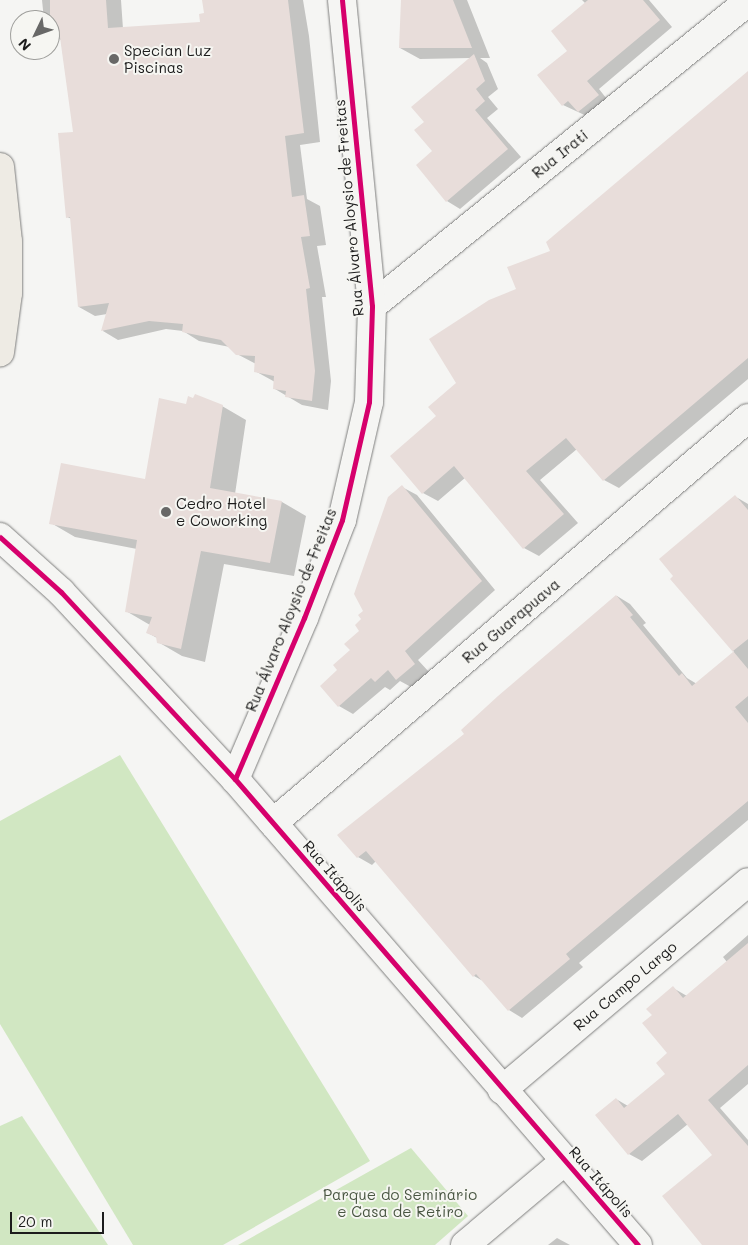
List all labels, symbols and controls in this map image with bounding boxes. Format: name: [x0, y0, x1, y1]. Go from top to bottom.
north arrow: [10, 10, 60, 60]
text: N: [14, 34, 35, 55]
place label: Specian Luz Piscinas: [124, 41, 211, 76]
marker: Specian Luz Piscinas: [108, 53, 120, 65]
street label: Rua Álvaro Aloysio de Freitas: [331, 99, 367, 317]
street label: Rua Irati: [528, 126, 592, 182]
place label: Cedro Hotel e Coworking: [176, 494, 267, 529]
marker: Cedro Hotel e Coworking: [160, 506, 172, 518]
street label: Rua Álvaro Aloysio de Freitas: [242, 506, 340, 714]
street label: Rua Guarapuava: [459, 575, 563, 667]
street label: Rua Itápolis: [299, 837, 371, 915]
street label: Rua Campo Largo: [570, 938, 680, 1034]
street label: Rua Itápolis: [565, 1143, 637, 1221]
park label: Parque do Seminário e Casa de Retiro: [323, 1185, 477, 1220]
scale bar: [12, 1202, 106, 1234]
text: 20 m: [18, 1211, 52, 1231]

